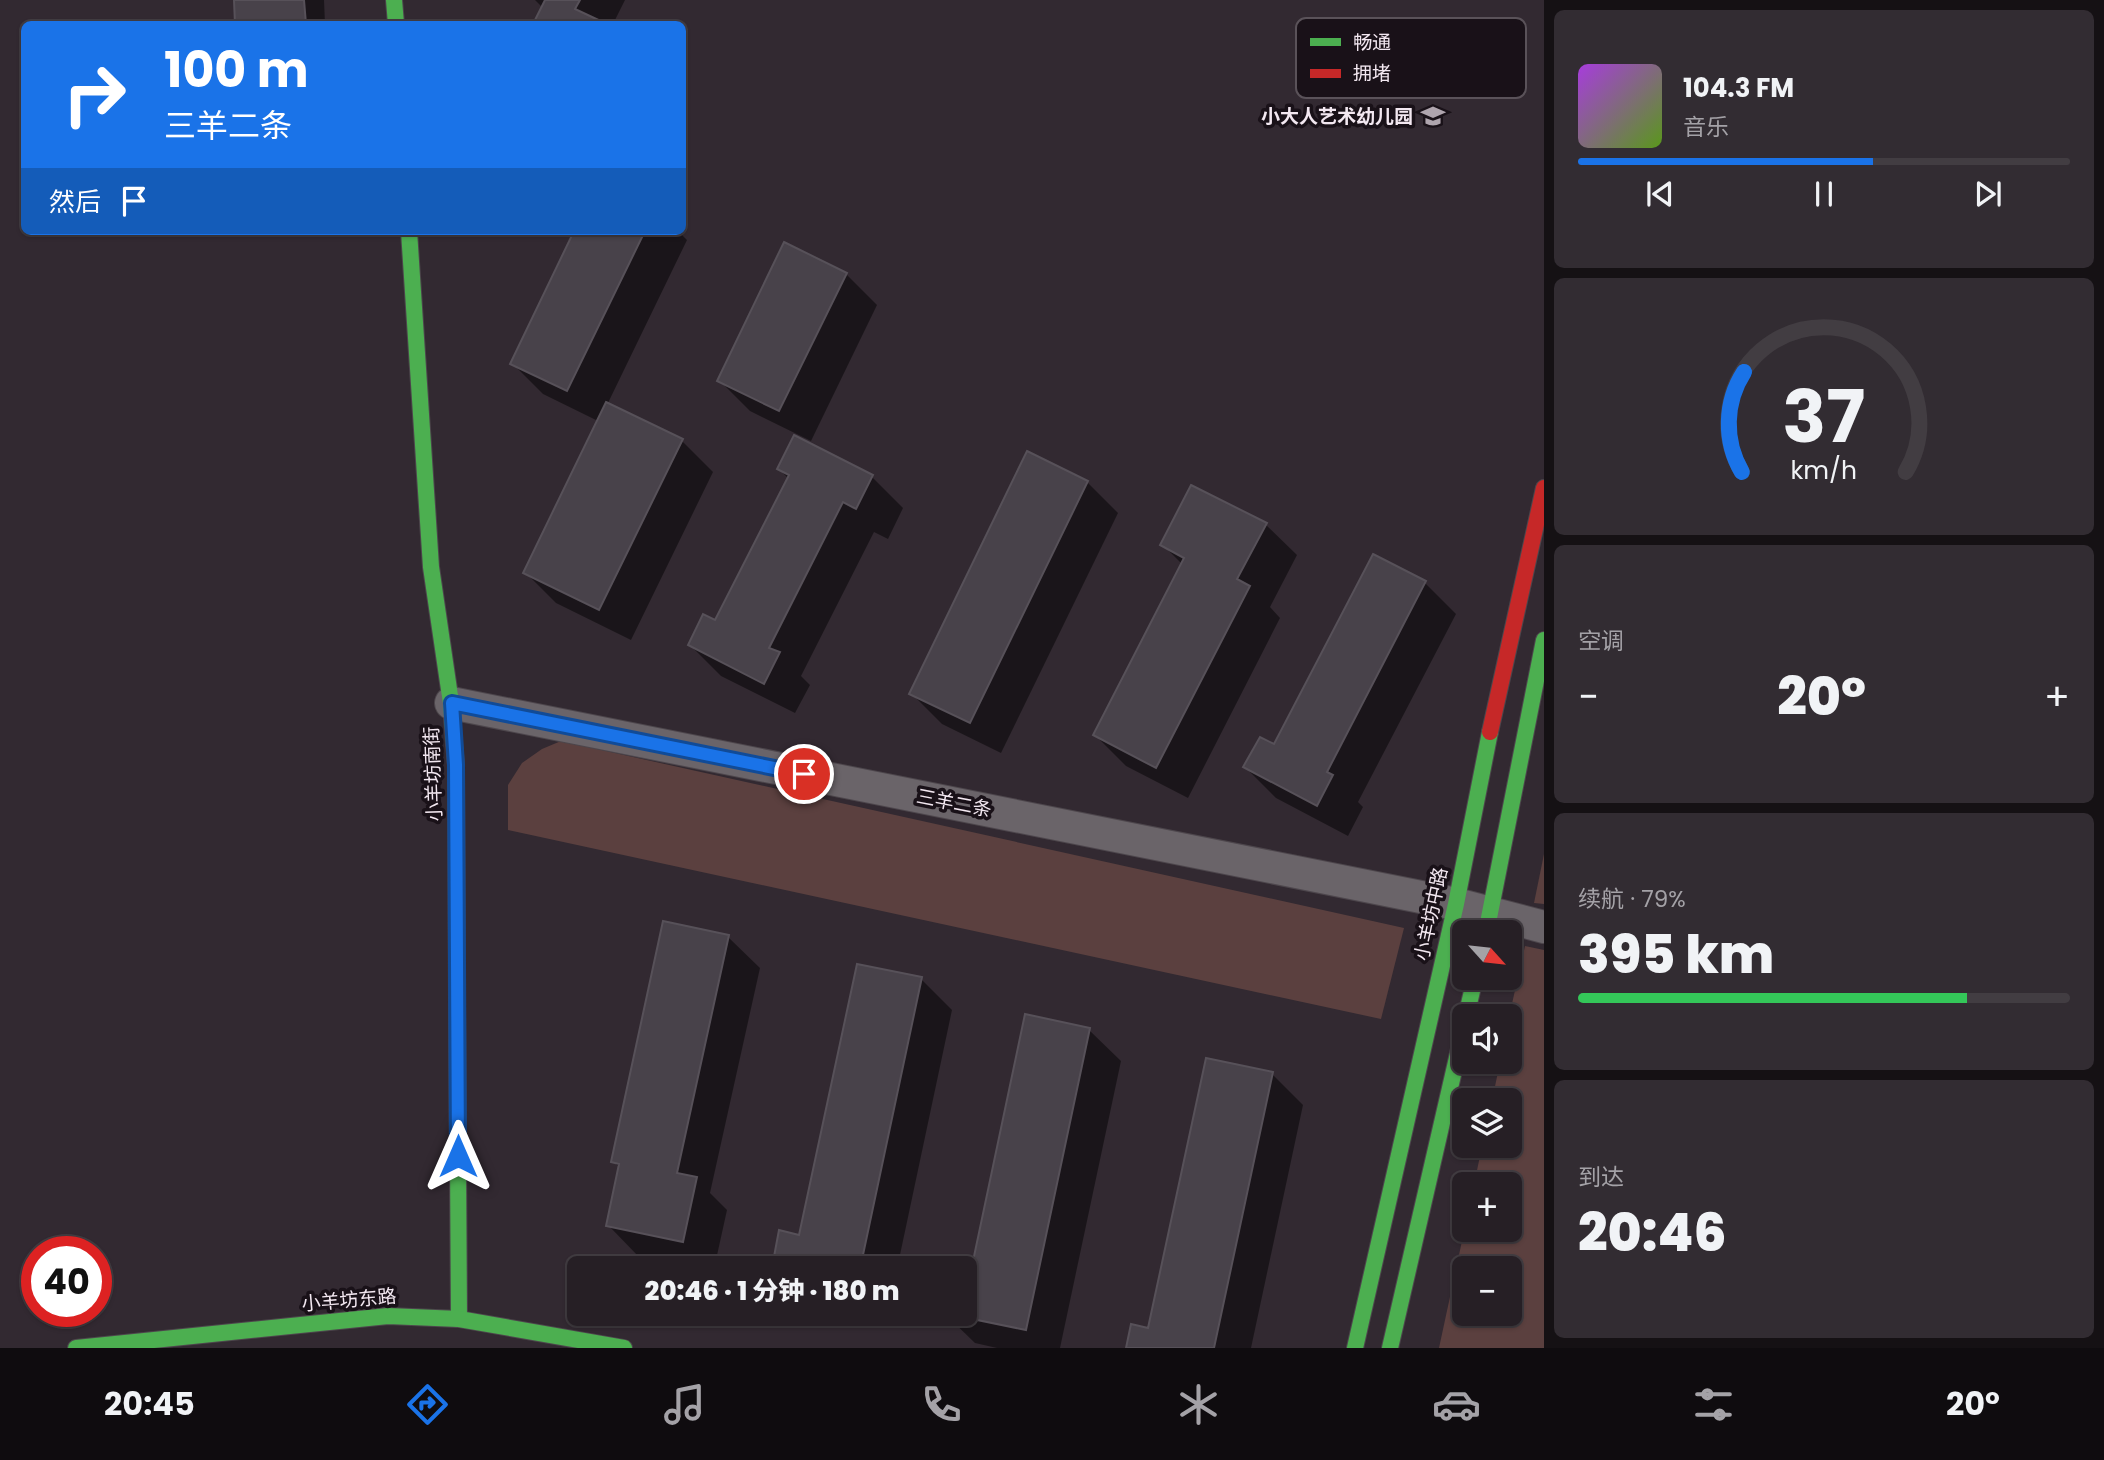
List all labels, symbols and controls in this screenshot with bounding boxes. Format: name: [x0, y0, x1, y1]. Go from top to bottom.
legend: [1296, 18, 1526, 98]
text: 畅通: [1353, 29, 1391, 56]
text: 100 m: [164, 36, 309, 104]
icon: right: [49, 49, 140, 140]
text: 拥堵: [1353, 60, 1391, 87]
text: 104.3 FM: [1683, 70, 1794, 106]
school or university icon: 小大人艺术幼儿园: [1419, 102, 1447, 130]
text: 三羊二条: [164, 103, 292, 148]
place label: 小大人艺术幼儿园: [1261, 103, 1413, 130]
text: 音乐: [1683, 111, 1729, 143]
icon: previous: [1641, 175, 1679, 213]
icon: pause: [1805, 175, 1843, 213]
icon: next: [1969, 175, 2007, 213]
icon: arrive: [115, 182, 153, 220]
text: 然后: [49, 184, 101, 220]
text: 37: [1783, 367, 1866, 468]
text: km/h: [1791, 453, 1857, 488]
text: 空调: [1578, 625, 1624, 657]
text: 20°: [1777, 660, 1866, 733]
text: −: [1578, 670, 1599, 723]
text: +: [2044, 670, 2070, 723]
street label: 小羊坊南街: [418, 726, 448, 822]
pin: [774, 744, 834, 804]
icon: arrive: [785, 755, 823, 793]
street label: 三羊二条: [914, 782, 994, 824]
street label: 小羊坊中路: [1408, 865, 1454, 963]
text: 续航 · 79%: [1578, 883, 1686, 915]
text: 395 km: [1578, 918, 1774, 991]
north arrow: [1452, 920, 1522, 990]
map controls: [1452, 920, 1522, 1326]
button: sound: [1452, 1004, 1522, 1074]
button: layers: [1452, 1088, 1522, 1158]
position arrow: [421, 1119, 495, 1193]
text: 到达: [1578, 1161, 1624, 1193]
button: +: [1452, 1172, 1522, 1242]
text: 20:46: [1578, 1196, 1726, 1269]
speed limit sign: 40: [21, 1236, 112, 1327]
button: −: [1452, 1256, 1522, 1326]
text: 20:46 · 1 分钟 · 180 m: [645, 1273, 899, 1309]
street label: 小羊坊东路: [300, 1282, 398, 1318]
icon: directions: [403, 1380, 452, 1429]
icon: music: [660, 1380, 709, 1429]
icon: phone: [917, 1380, 966, 1429]
icon: climate: [1174, 1380, 1223, 1429]
icon: car: [1432, 1380, 1481, 1429]
icon: filters: [1689, 1380, 1738, 1429]
text: 20:45: [104, 1381, 195, 1426]
text: 20°: [1946, 1381, 2000, 1426]

